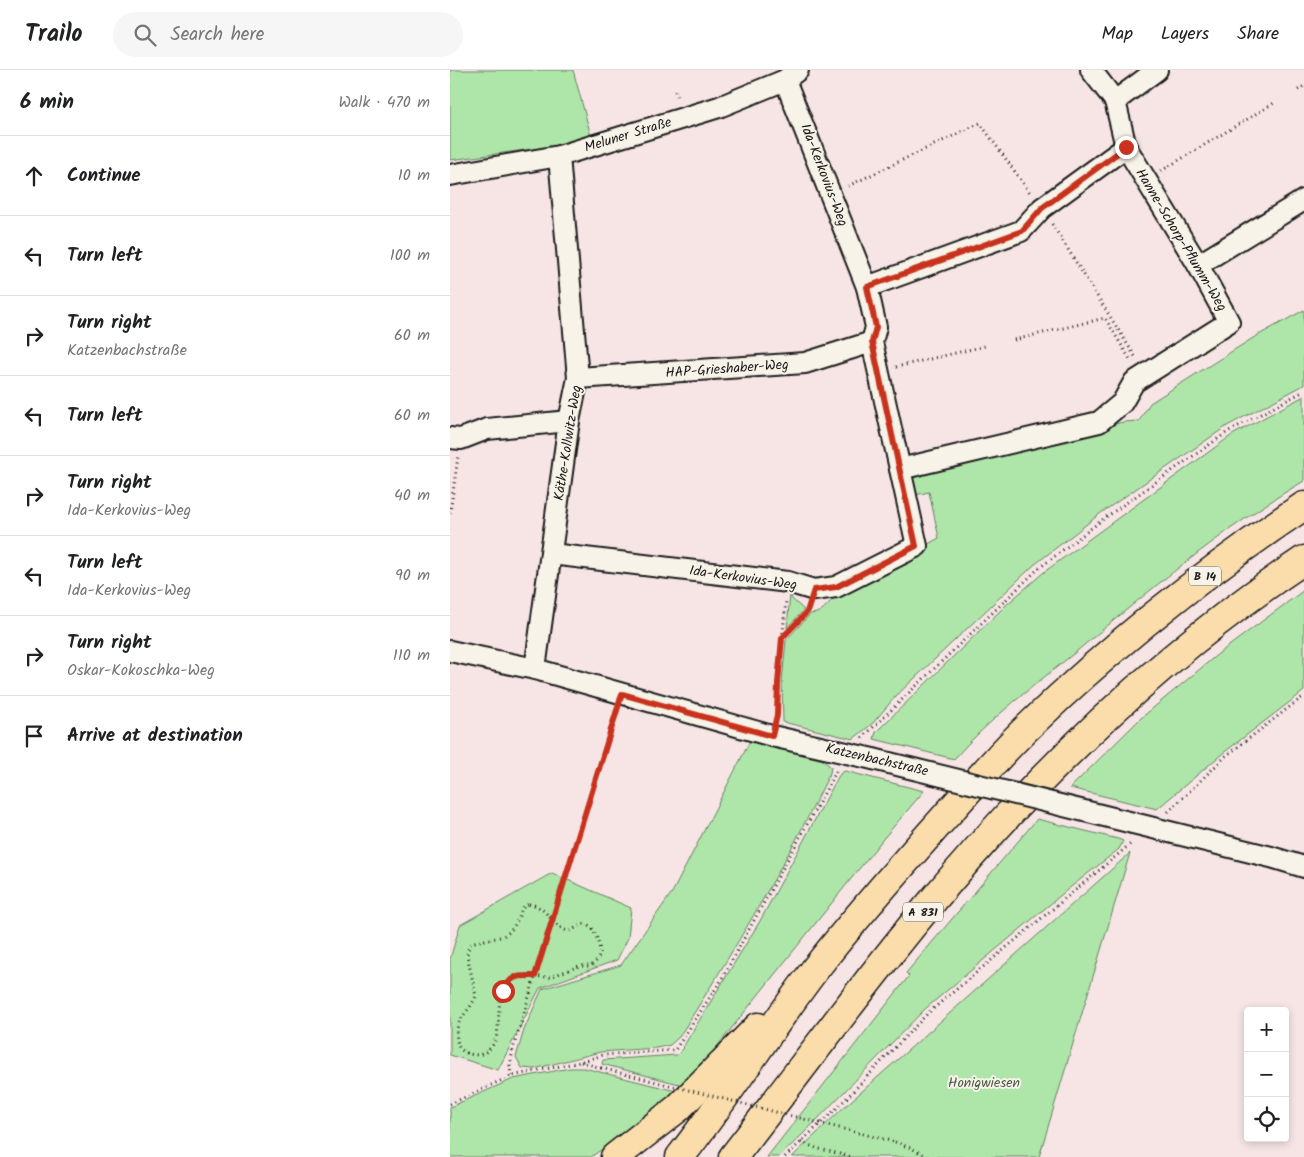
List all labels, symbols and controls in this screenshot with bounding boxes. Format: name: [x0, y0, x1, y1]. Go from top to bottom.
search box: [113, 12, 463, 57]
text: Trailo: [25, 15, 83, 54]
text: Search here: [171, 20, 264, 50]
text: Map: [1102, 20, 1133, 49]
text: Layers: [1161, 20, 1209, 49]
text: Share: [1237, 20, 1279, 49]
icon: search: [131, 21, 159, 49]
text: 6 min: [20, 86, 74, 119]
text: Walk · 470 m: [339, 90, 430, 115]
street label: Meluner Straße: [582, 111, 675, 159]
street label: Ida-Kerkovius-Weg: [794, 120, 854, 230]
route end: [1115, 136, 1138, 159]
text: Continue: [67, 161, 140, 191]
icon: ahead: [20, 162, 48, 190]
text: 10 m: [398, 163, 430, 188]
street label: Hanne-Schorp-Pflumm-Weg: [1129, 164, 1233, 316]
text: Turn left: [67, 241, 142, 271]
icon: left: [20, 242, 48, 270]
text: 100 m: [390, 243, 430, 268]
text: Turn right: [67, 308, 152, 338]
icon: right: [20, 322, 48, 350]
text: 60 m: [394, 323, 430, 348]
text: Katzenbachstraße: [67, 338, 187, 363]
street label: HAP-Grieshaber-Weg: [665, 354, 789, 384]
street label: Käthe-Kollwitz-Weg: [548, 384, 588, 502]
text: Turn left: [67, 401, 142, 431]
icon: left: [20, 402, 48, 430]
text: 60 m: [394, 403, 430, 428]
text: Turn right: [67, 468, 152, 498]
icon: right: [20, 482, 48, 510]
text: 40 m: [394, 483, 430, 508]
text: Ida-Kerkovius-Weg: [67, 498, 191, 523]
text: Turn left: [67, 548, 142, 578]
street label: Ida-Kerkovius-Weg: [688, 560, 798, 596]
icon: left: [20, 562, 48, 590]
text: 90 m: [395, 563, 430, 588]
road number: B 14: [1189, 566, 1221, 586]
text: Ida-Kerkovius-Weg: [67, 578, 191, 603]
text: Turn right: [67, 628, 152, 658]
icon: right: [20, 642, 48, 670]
text: 110 m: [393, 643, 430, 668]
text: Oskar-Kokoschka-Weg: [67, 658, 215, 683]
text: Arrive at destination: [67, 721, 243, 751]
icon: arrive: [20, 722, 48, 750]
street label: Katzenbachstraße: [823, 737, 931, 783]
road number: A 831: [903, 902, 943, 922]
route start: [492, 980, 515, 1003]
map controls: [1244, 1007, 1289, 1142]
button: +: [1244, 1007, 1289, 1052]
button: −: [1244, 1052, 1289, 1097]
park label: Honigwiesen: [948, 1072, 1020, 1094]
button: locate: [1244, 1097, 1289, 1142]

